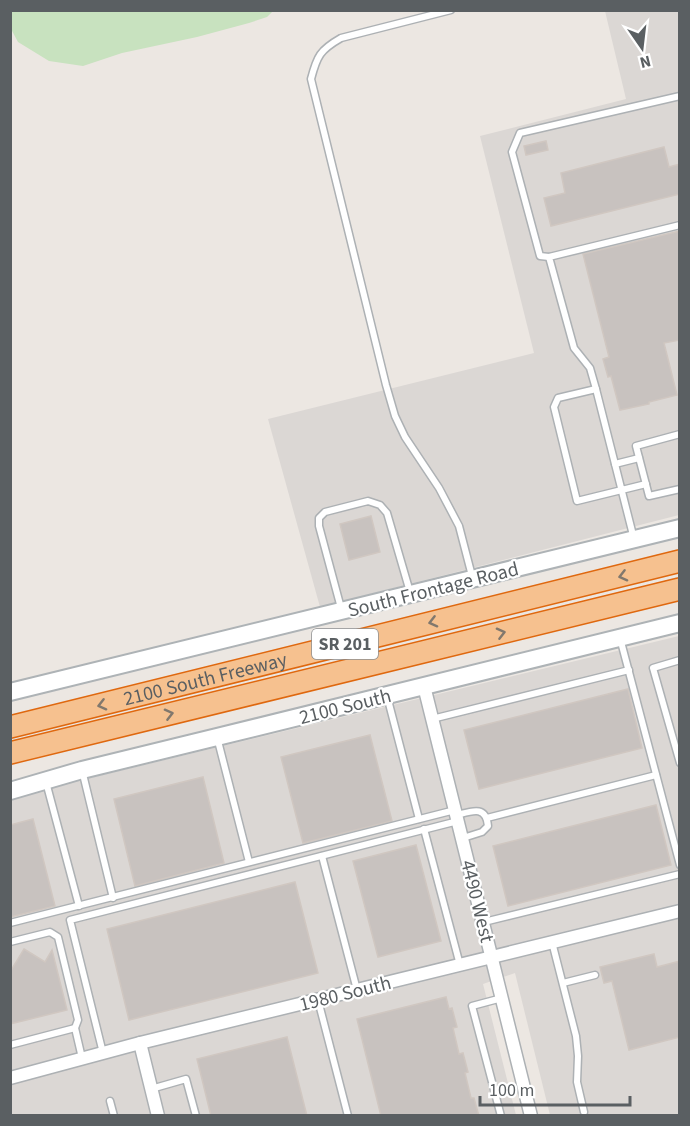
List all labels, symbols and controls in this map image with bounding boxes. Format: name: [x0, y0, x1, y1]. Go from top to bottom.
north arrow: [612, 18, 672, 78]
text: N: [638, 50, 653, 74]
street label: South Frontage Road: [345, 555, 522, 625]
one-way arrow: [618, 568, 628, 581]
one-way arrow: [429, 615, 439, 628]
one-way arrow: [496, 627, 506, 640]
road number: SR 201: [312, 629, 378, 659]
street label: 2100 South Freeway: [121, 646, 291, 713]
street label: 2100 South: [296, 682, 394, 732]
one-way arrow: [97, 697, 107, 710]
one-way arrow: [164, 709, 174, 722]
street label: 4490 West: [453, 857, 501, 946]
street label: 1980 South: [296, 969, 394, 1019]
scale bar: [480, 1069, 630, 1107]
text: 100 m: [489, 1078, 534, 1103]

